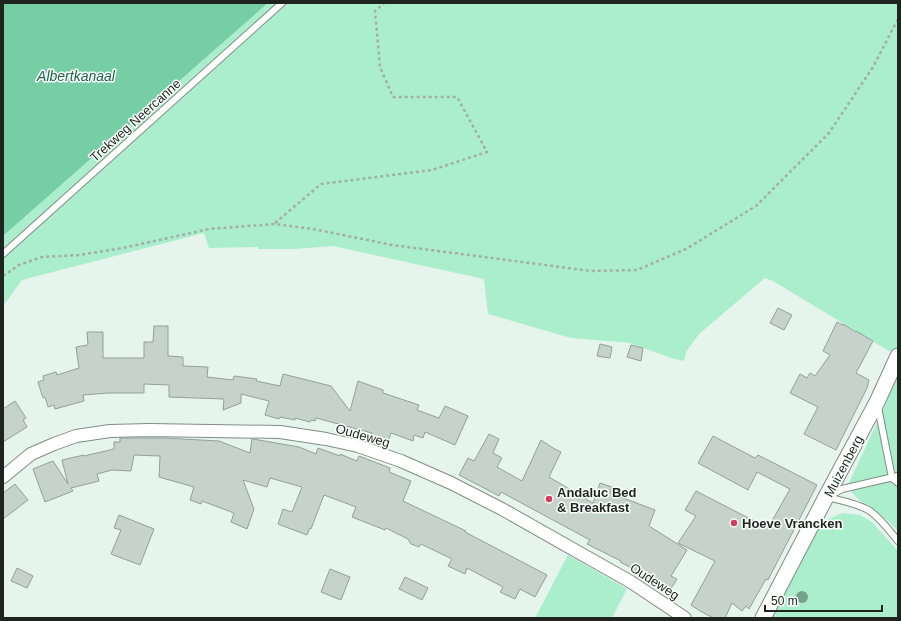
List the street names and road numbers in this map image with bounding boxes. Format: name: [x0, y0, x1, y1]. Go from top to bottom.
street label: Trekweg Neercanne: [87, 76, 184, 165]
street label: Oudeweg: [334, 421, 392, 450]
street label: Muizenberg: [821, 433, 866, 500]
street label: Oudeweg: [627, 560, 682, 603]

